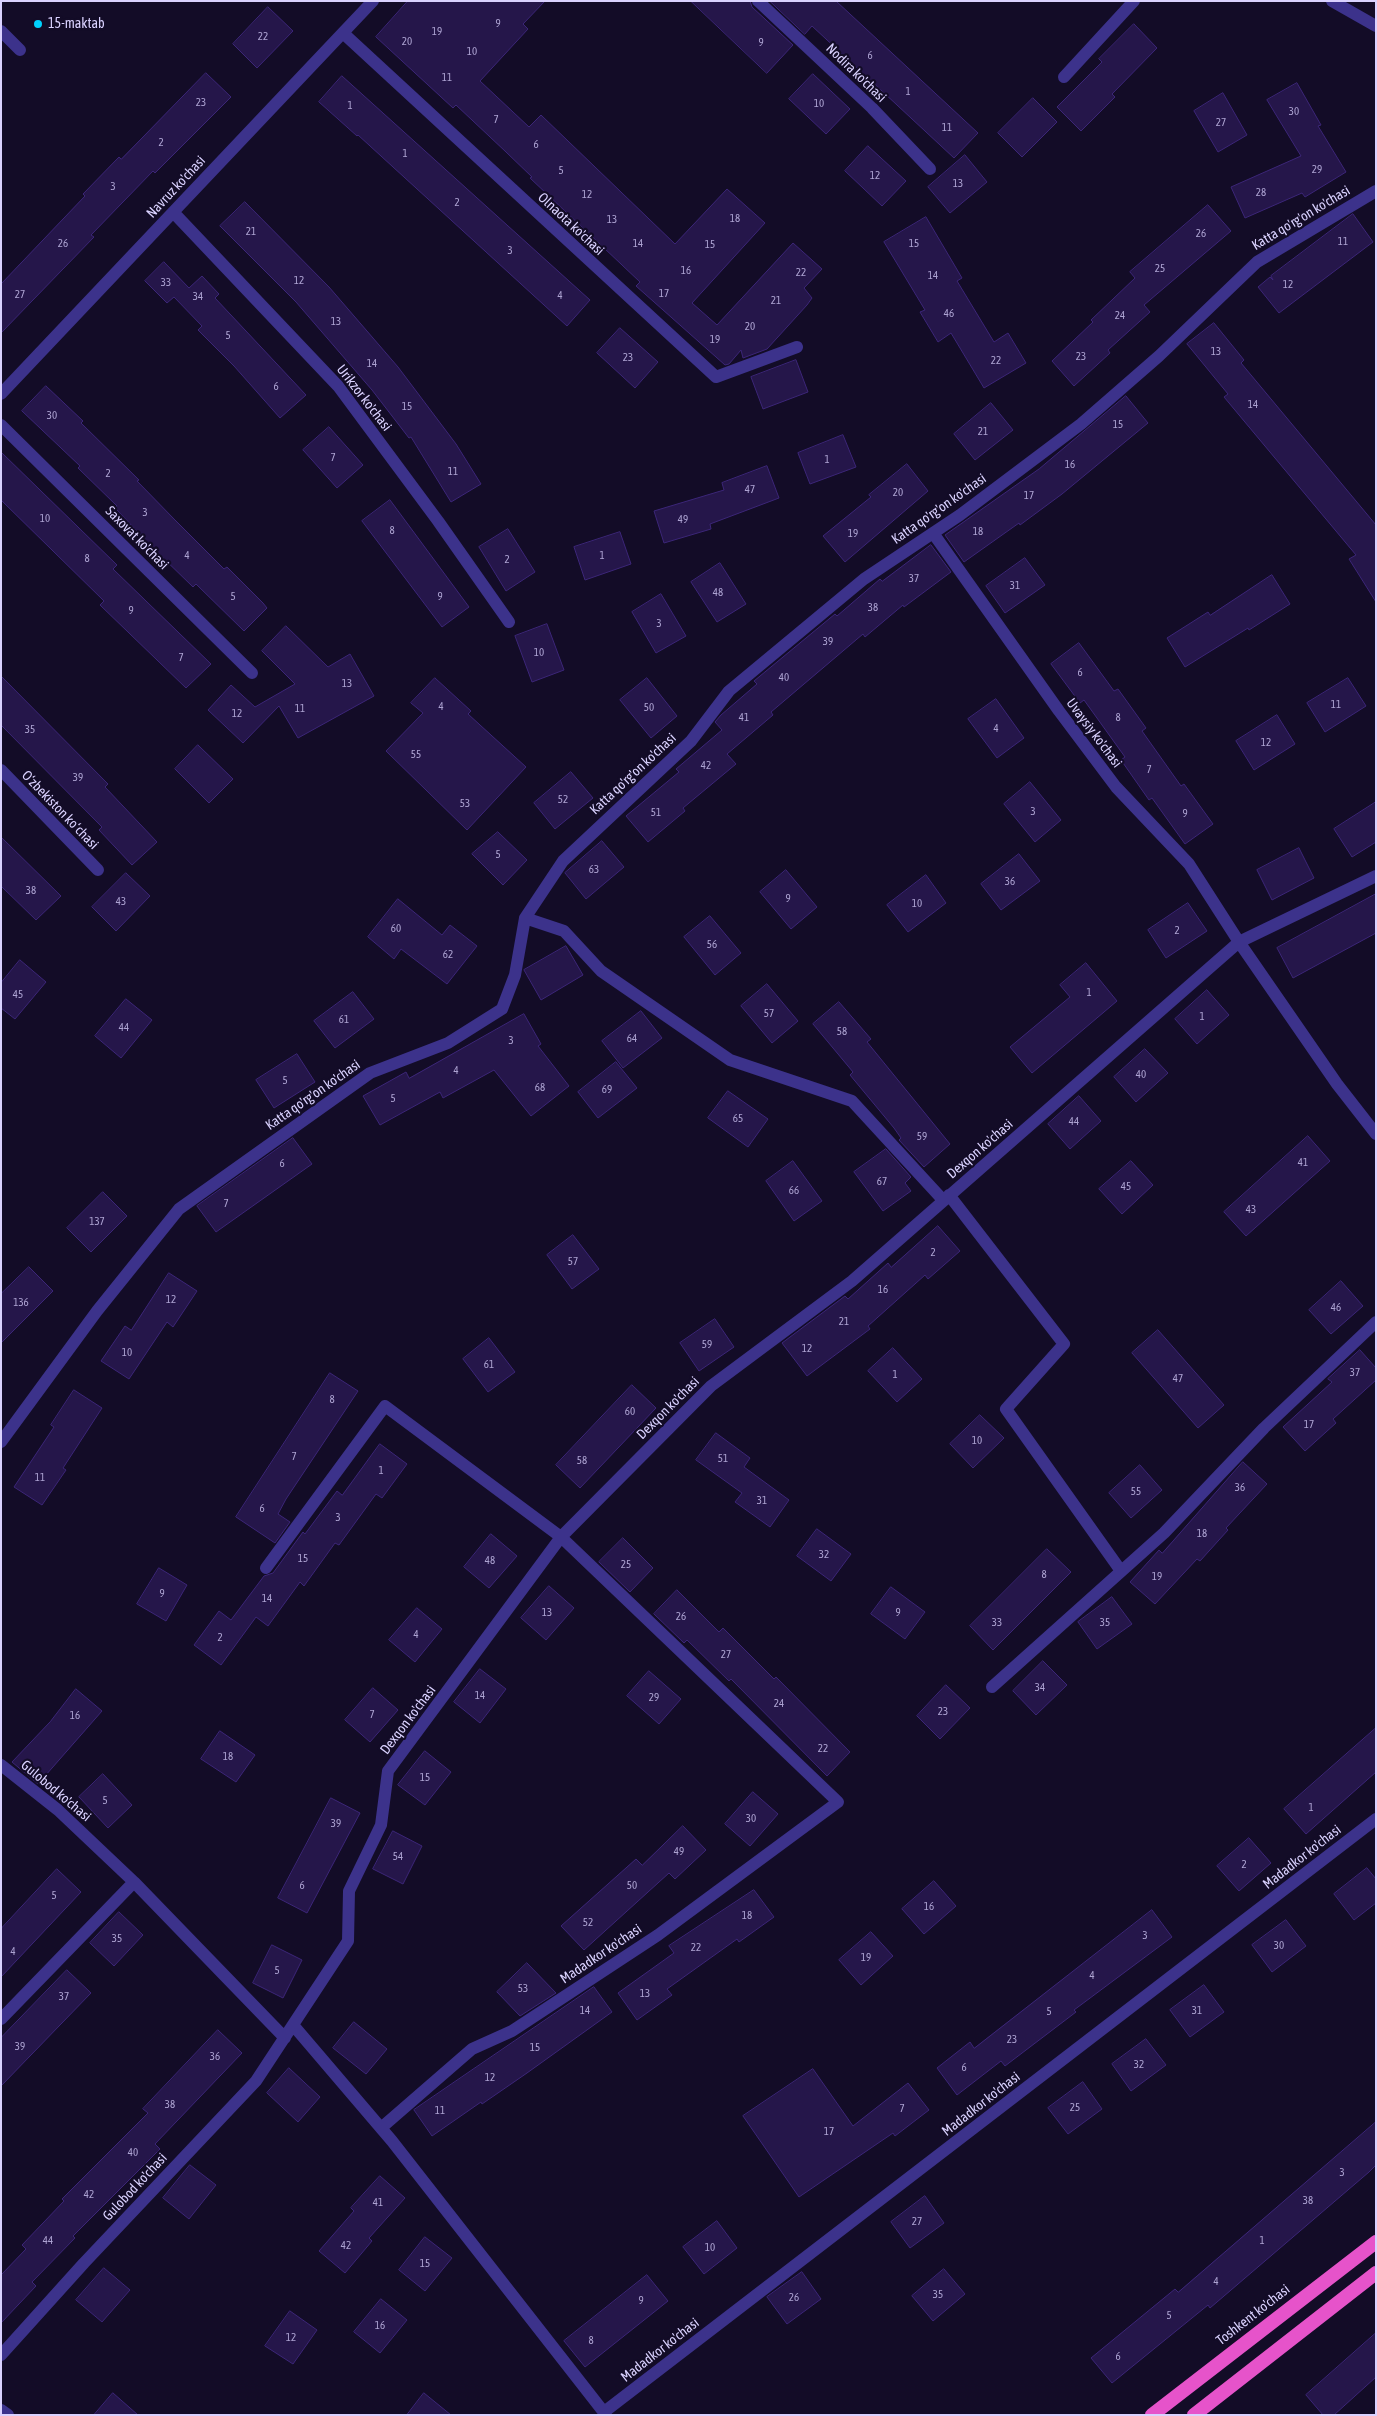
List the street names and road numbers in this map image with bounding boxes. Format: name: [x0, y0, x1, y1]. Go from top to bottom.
street label: Nodira ko'chasi: [822, 40, 890, 106]
street label: Navruz ko'chasi: [143, 153, 209, 221]
street label: Katta qo'rg'on ko'chasi: [1249, 182, 1353, 254]
street label: Olnaota ko'chasi: [534, 189, 608, 259]
street label: Urikzor ko'chasi: [333, 361, 395, 435]
street label: Katta qo'rg'on ko'chasi: [888, 470, 990, 548]
street label: Saxovat ko'chasi: [102, 503, 172, 573]
street label: Uvaysiy ko'chasi: [1063, 695, 1125, 771]
street label: Katta qo'rg'on ko'chasi: [586, 730, 680, 818]
street label: O‘zbekiston ko‘chasi: [18, 767, 102, 853]
street label: Katta qo'rg'on ko'chasi: [262, 1056, 364, 1134]
street label: Dexqon ko'chasi: [944, 1116, 1016, 1182]
street label: Dexqon ko'chasi: [633, 1373, 703, 1443]
street label: Dexqon ko'chasi: [377, 1682, 439, 1758]
street label: Gulobod ko'chasi: [18, 1757, 94, 1825]
street label: Madadkor ko'chasi: [1260, 1821, 1344, 1893]
street label: Madadkor ko'chasi: [557, 1921, 645, 1987]
street label: Madadkor ko'chasi: [939, 2068, 1023, 2140]
street label: Gulobod ko'chasi: [99, 2150, 171, 2224]
street label: Toshkent ko'chasi: [1213, 2281, 1293, 2349]
street label: Madadkor ko'chasi: [618, 2314, 702, 2386]

